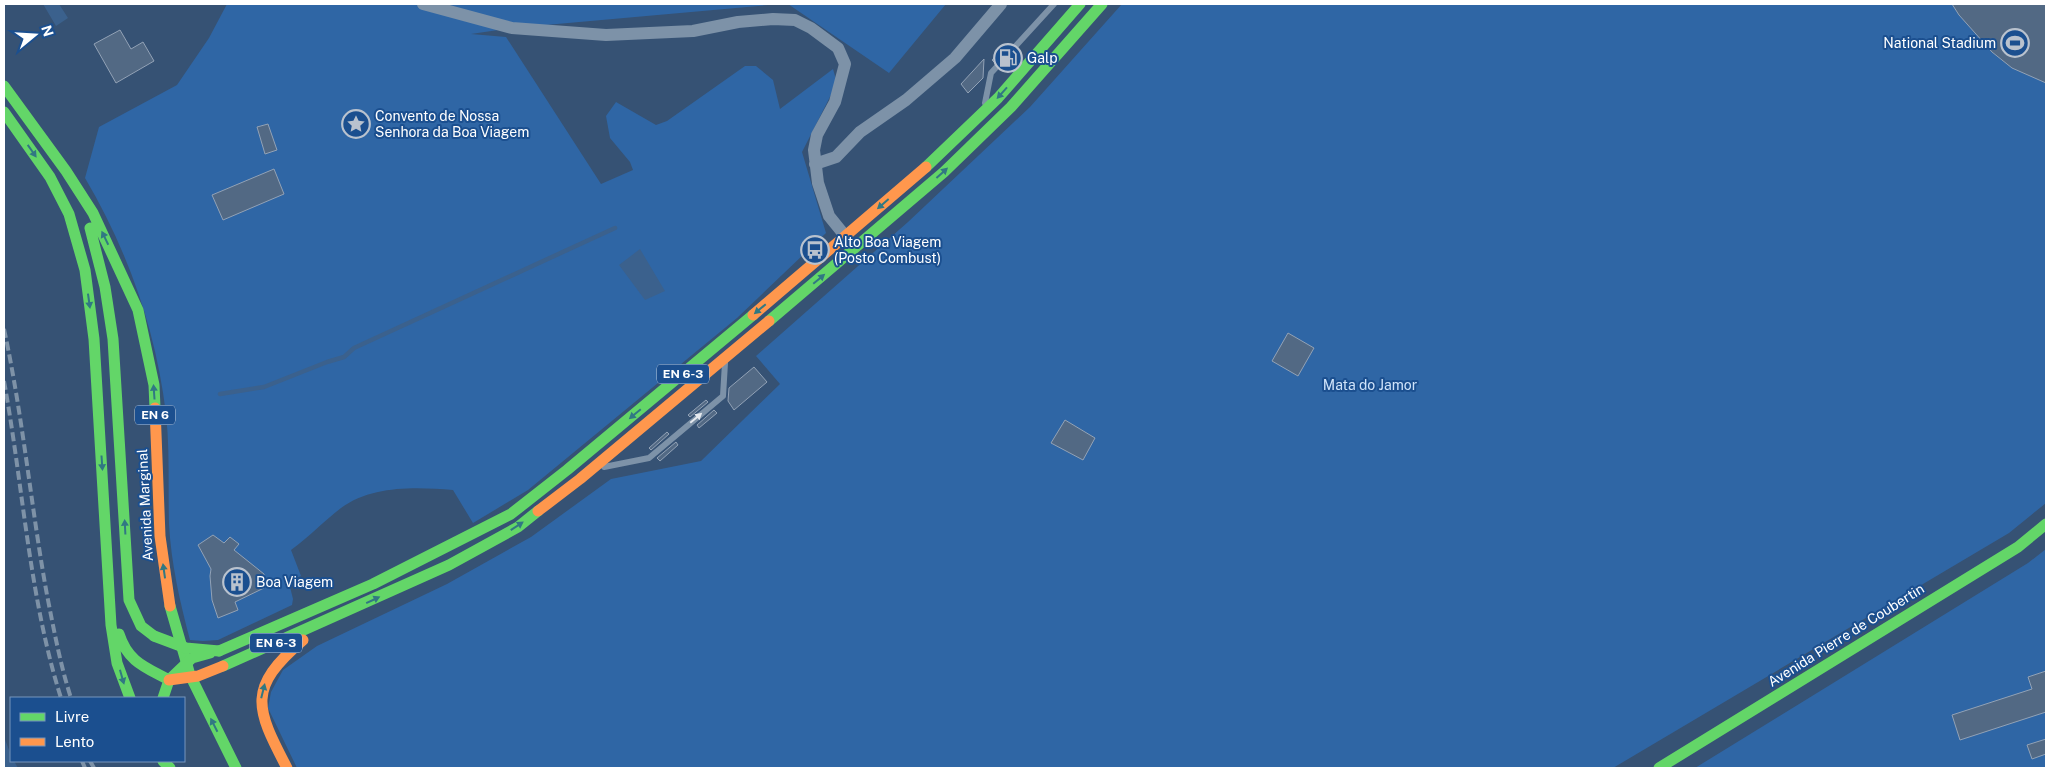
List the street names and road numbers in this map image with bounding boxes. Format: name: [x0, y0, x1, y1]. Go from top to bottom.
road number: EN 6-3: [657, 364, 709, 384]
road number: EN 6: [135, 406, 175, 424]
street label: Avenida Marginal: [134, 448, 156, 562]
street label: Avenida Pierre de Coubertin: [1765, 580, 1927, 690]
road number: EN 6-3: [250, 634, 302, 652]

